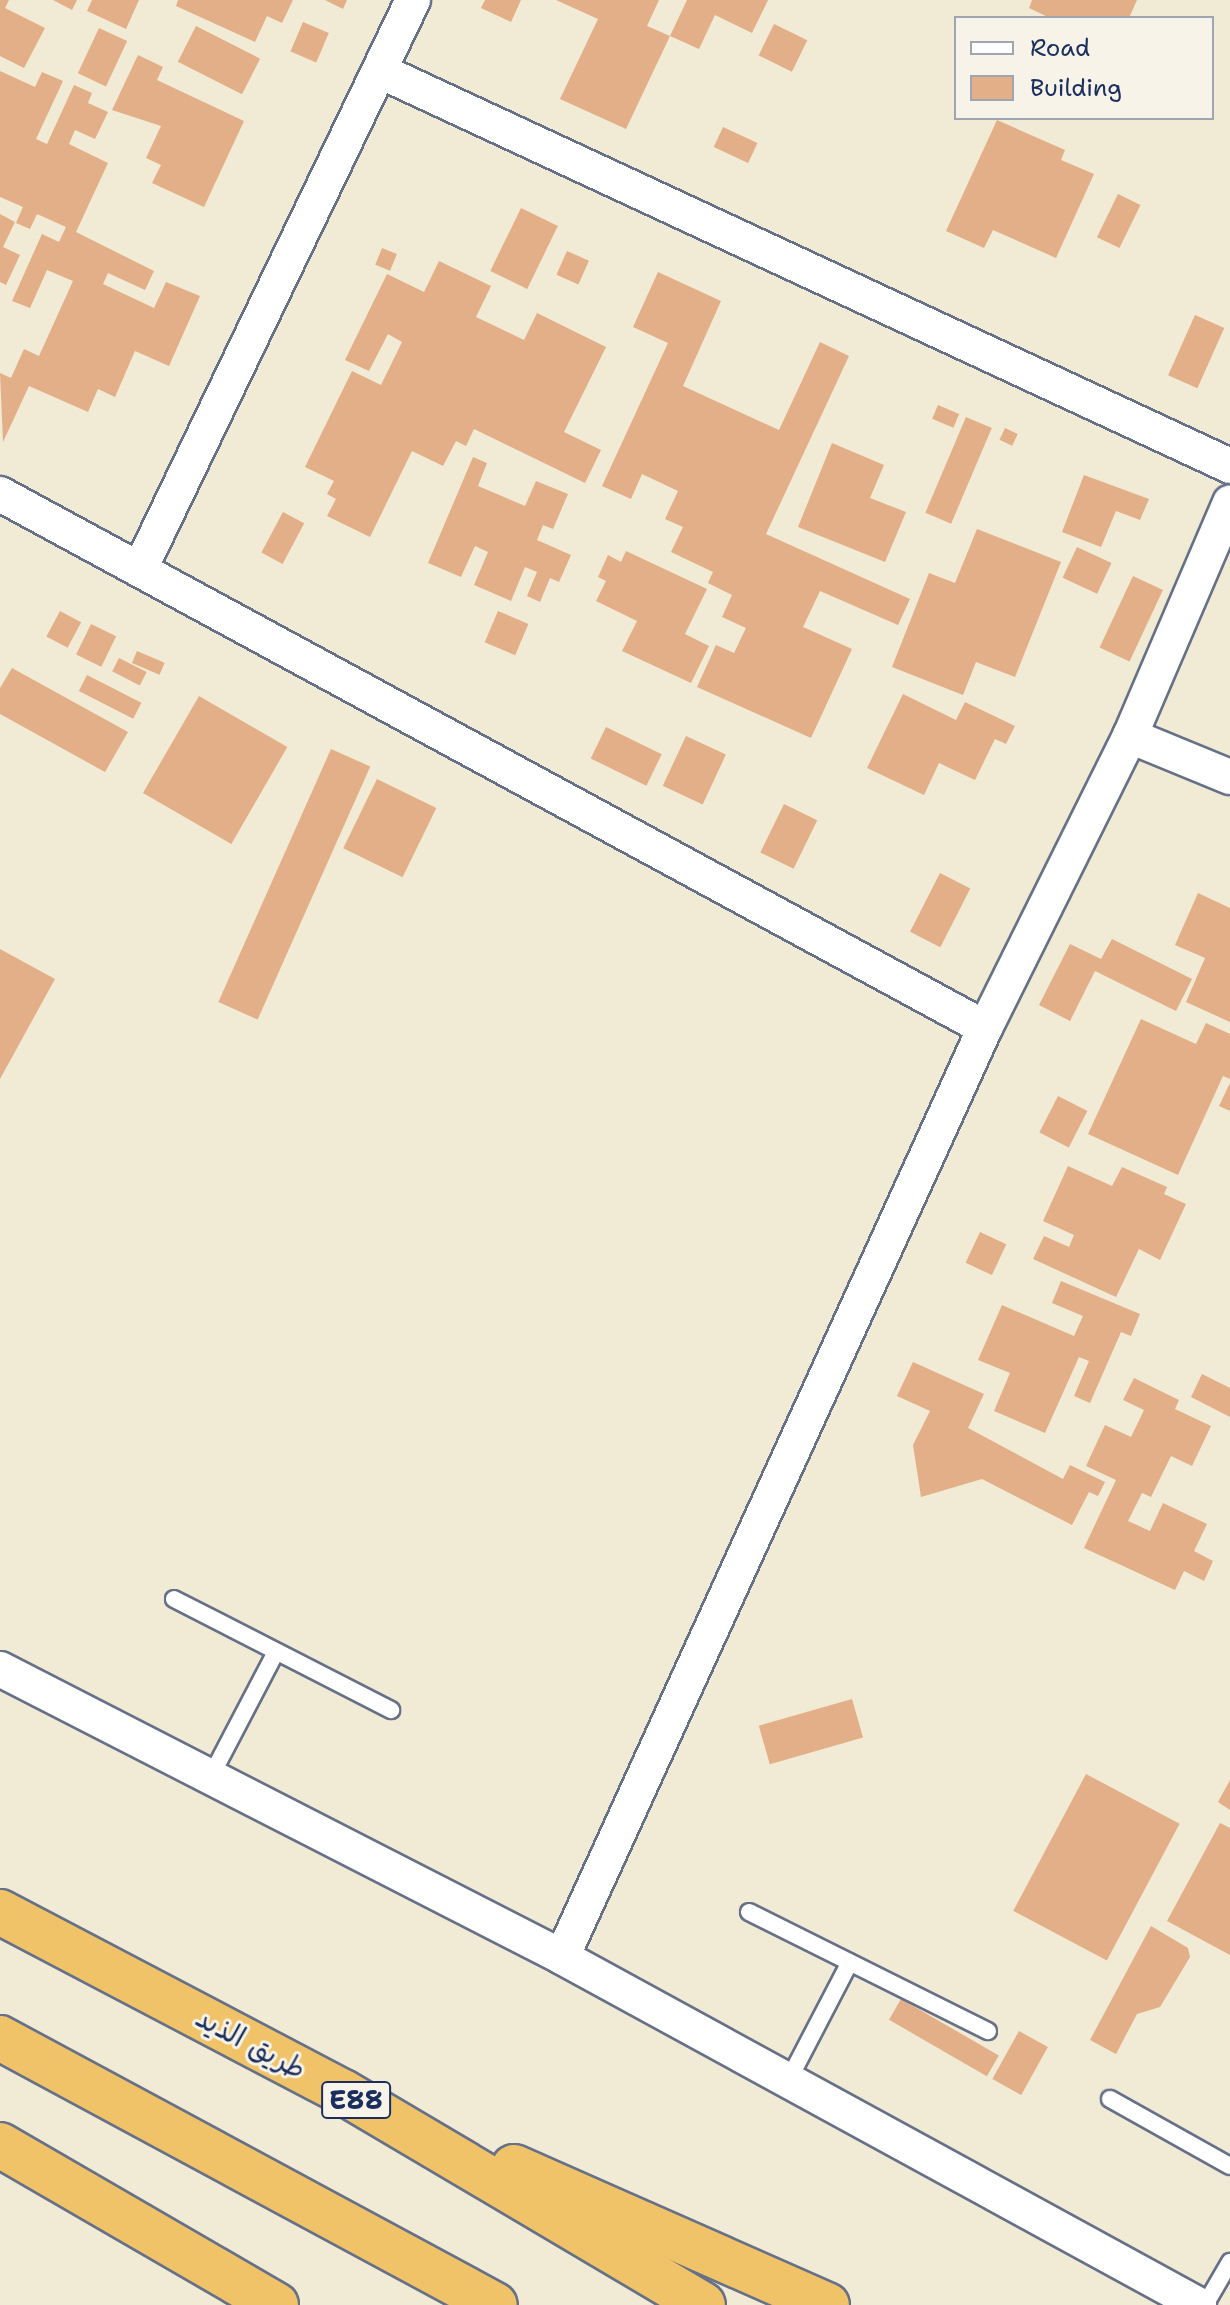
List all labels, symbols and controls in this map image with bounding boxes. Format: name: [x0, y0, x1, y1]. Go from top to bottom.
legend: [954, 16, 1214, 120]
text: Road: [1030, 32, 1090, 64]
text: Building: [1030, 72, 1122, 104]
street label: طريق الذيد: [190, 2000, 312, 2086]
road number: E88: [320, 2078, 392, 2122]

